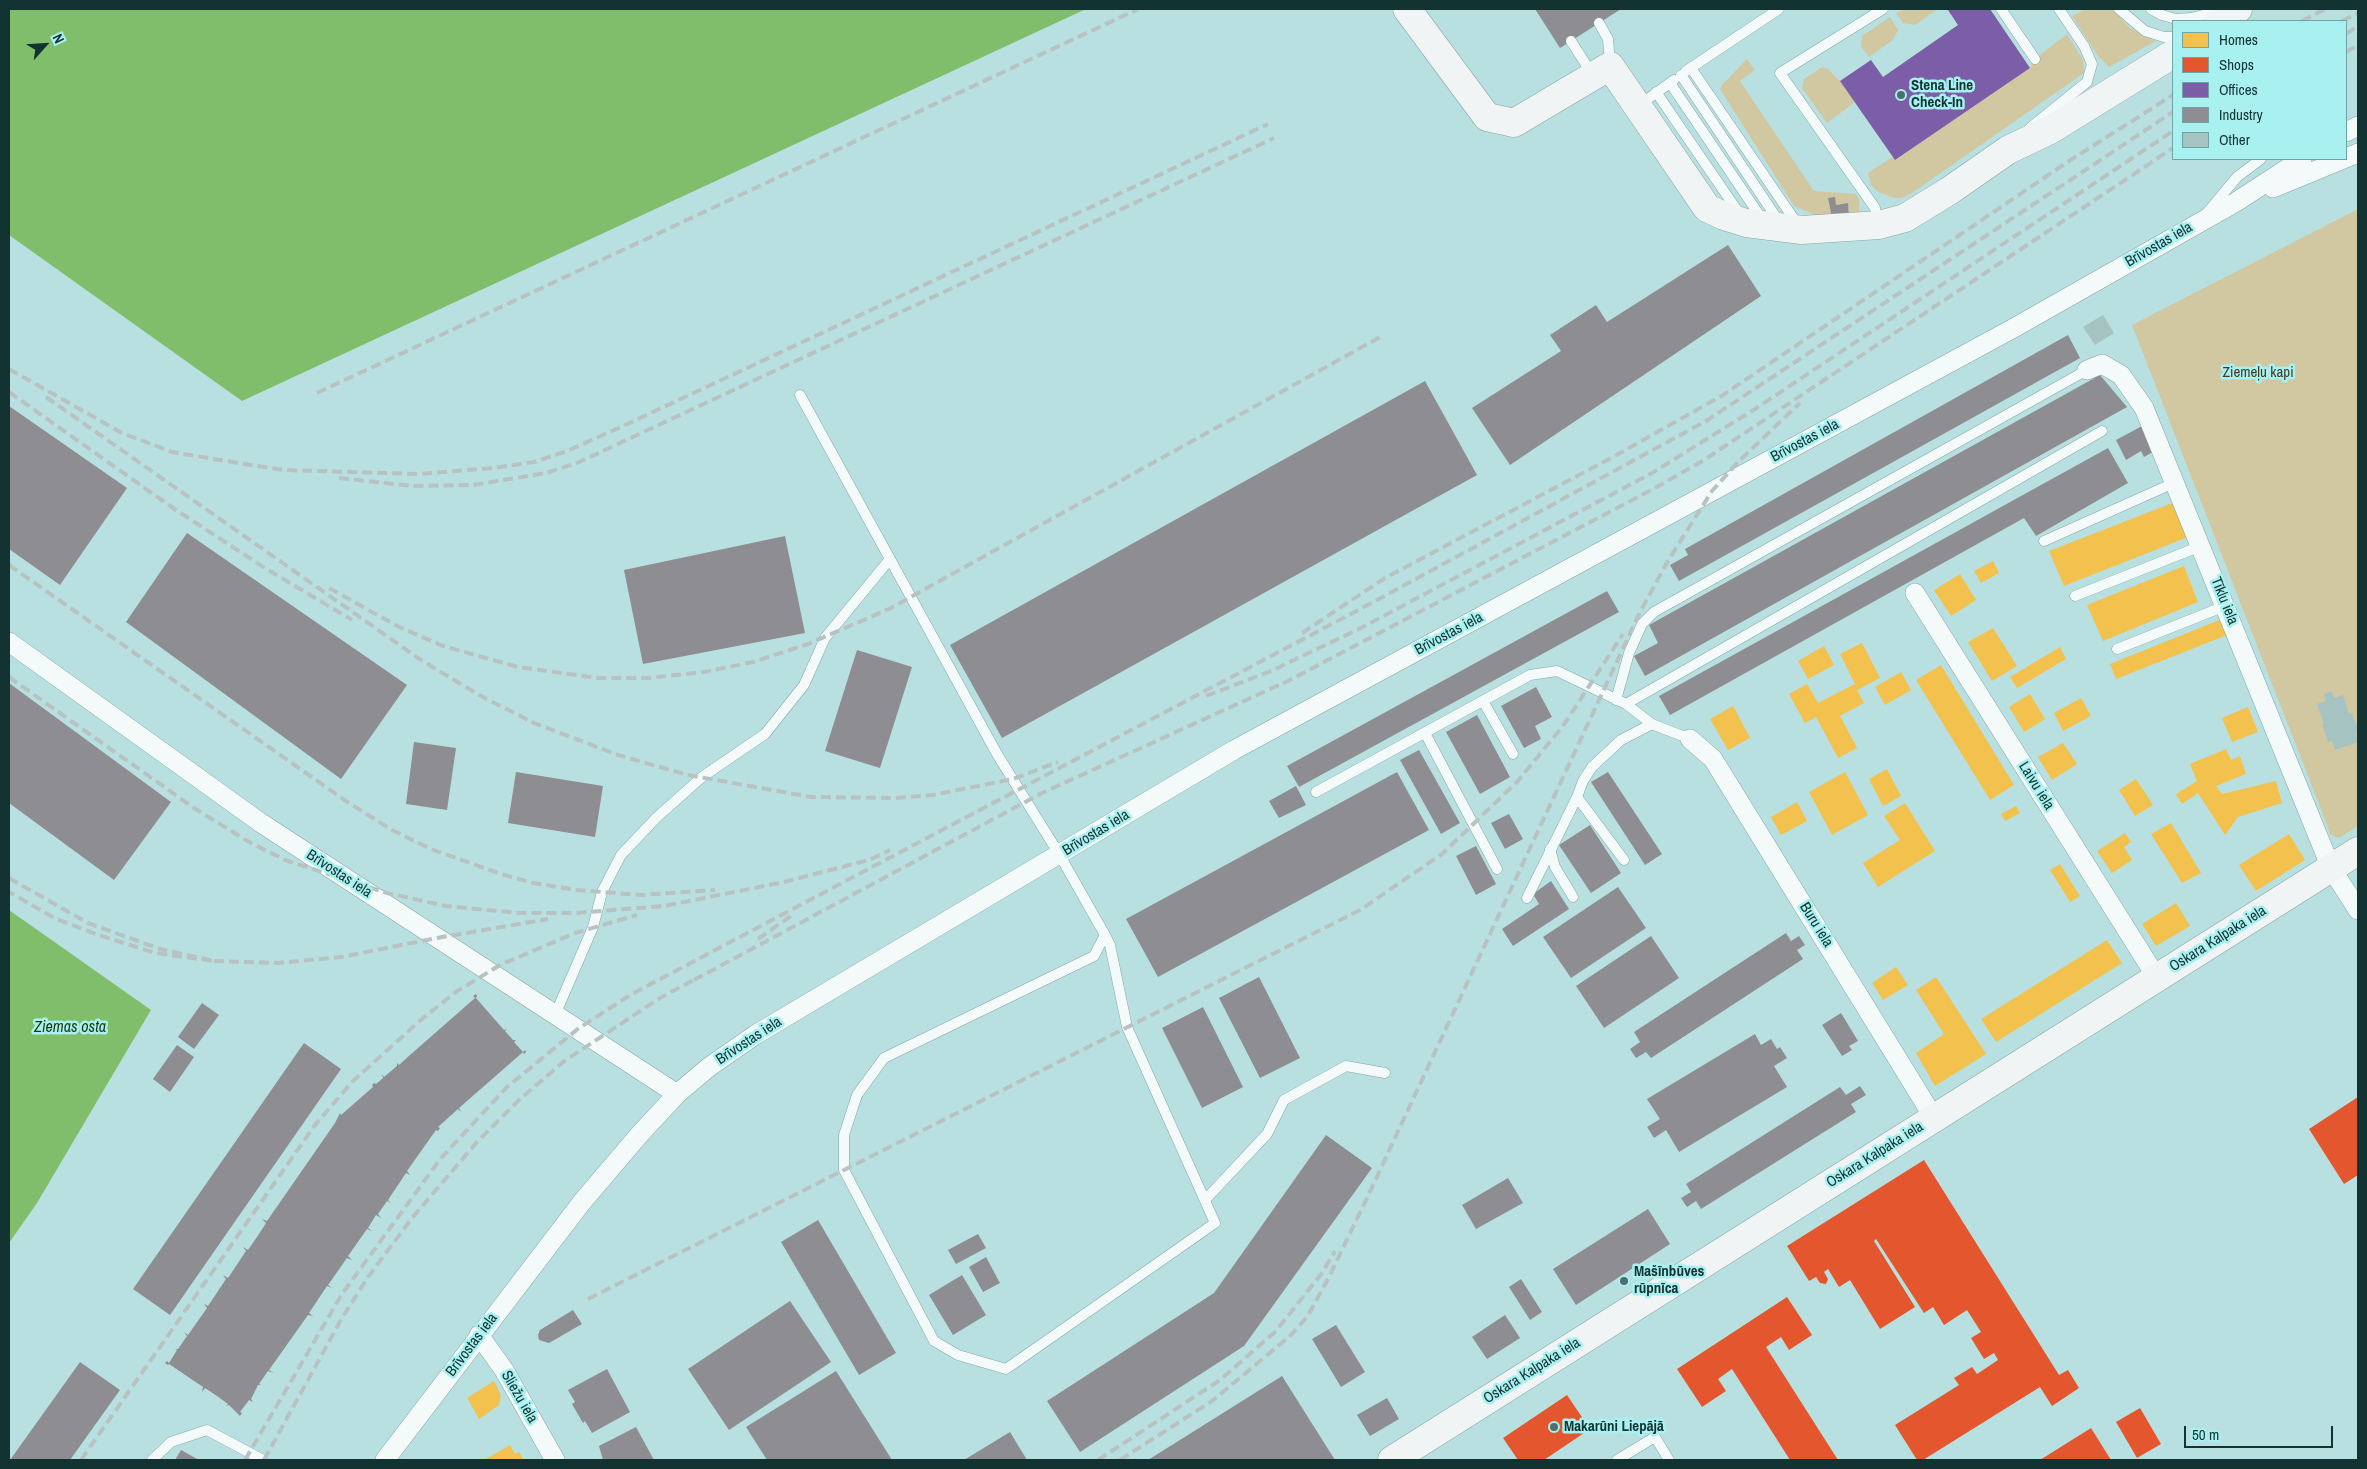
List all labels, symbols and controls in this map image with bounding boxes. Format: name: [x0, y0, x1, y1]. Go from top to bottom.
north arrow: [20, 20, 70, 70]
legend: [2172, 20, 2347, 160]
text: Homes: [2219, 29, 2258, 50]
text: N: [49, 31, 68, 46]
text: Shops: [2219, 54, 2254, 75]
place label: Stena Line Check-In: [1911, 77, 1973, 112]
text: Offices: [2219, 79, 2258, 100]
marker: Stena Line Check-In: [1895, 89, 1907, 101]
text: Industry: [2219, 104, 2263, 125]
text: Other: [2219, 129, 2250, 150]
street label: Brīvostas iela: [2122, 219, 2196, 271]
park label: Ziemeļu kapi: [2222, 364, 2294, 382]
street label: Brīvostas iela: [1768, 416, 1842, 466]
street label: Tīklu iela: [2206, 575, 2242, 627]
street label: Brīvostas iela: [1412, 609, 1486, 659]
street label: Laivu iela: [2014, 759, 2058, 813]
street label: Brīvostas iela: [1059, 806, 1133, 860]
street label: Brīvostas iela: [303, 846, 375, 902]
street label: Buru iela: [1795, 899, 1837, 951]
street label: Oskara Kalpaka iela: [2166, 902, 2270, 976]
street label: Brīvostas iela: [713, 1013, 785, 1069]
water label: Ziemas osta: [34, 1018, 106, 1038]
street label: Oskara Kalpaka iela: [1823, 1118, 1927, 1192]
place label: Mašīnbūves rūpnīca: [1634, 1263, 1704, 1298]
marker: Mašīnbūves rūpnīca: [1618, 1275, 1630, 1287]
street label: Brīvostas iela: [442, 1310, 502, 1380]
street label: Oskara Kalpaka iela: [1480, 1334, 1584, 1408]
street label: Sliežu iela: [497, 1368, 541, 1426]
scale bar: [2187, 1416, 2336, 1448]
place label: Makarūni Liepājā: [1564, 1418, 1664, 1436]
marker: Makarūni Liepājā: [1548, 1421, 1560, 1433]
text: 50 m: [2192, 1424, 2219, 1445]

